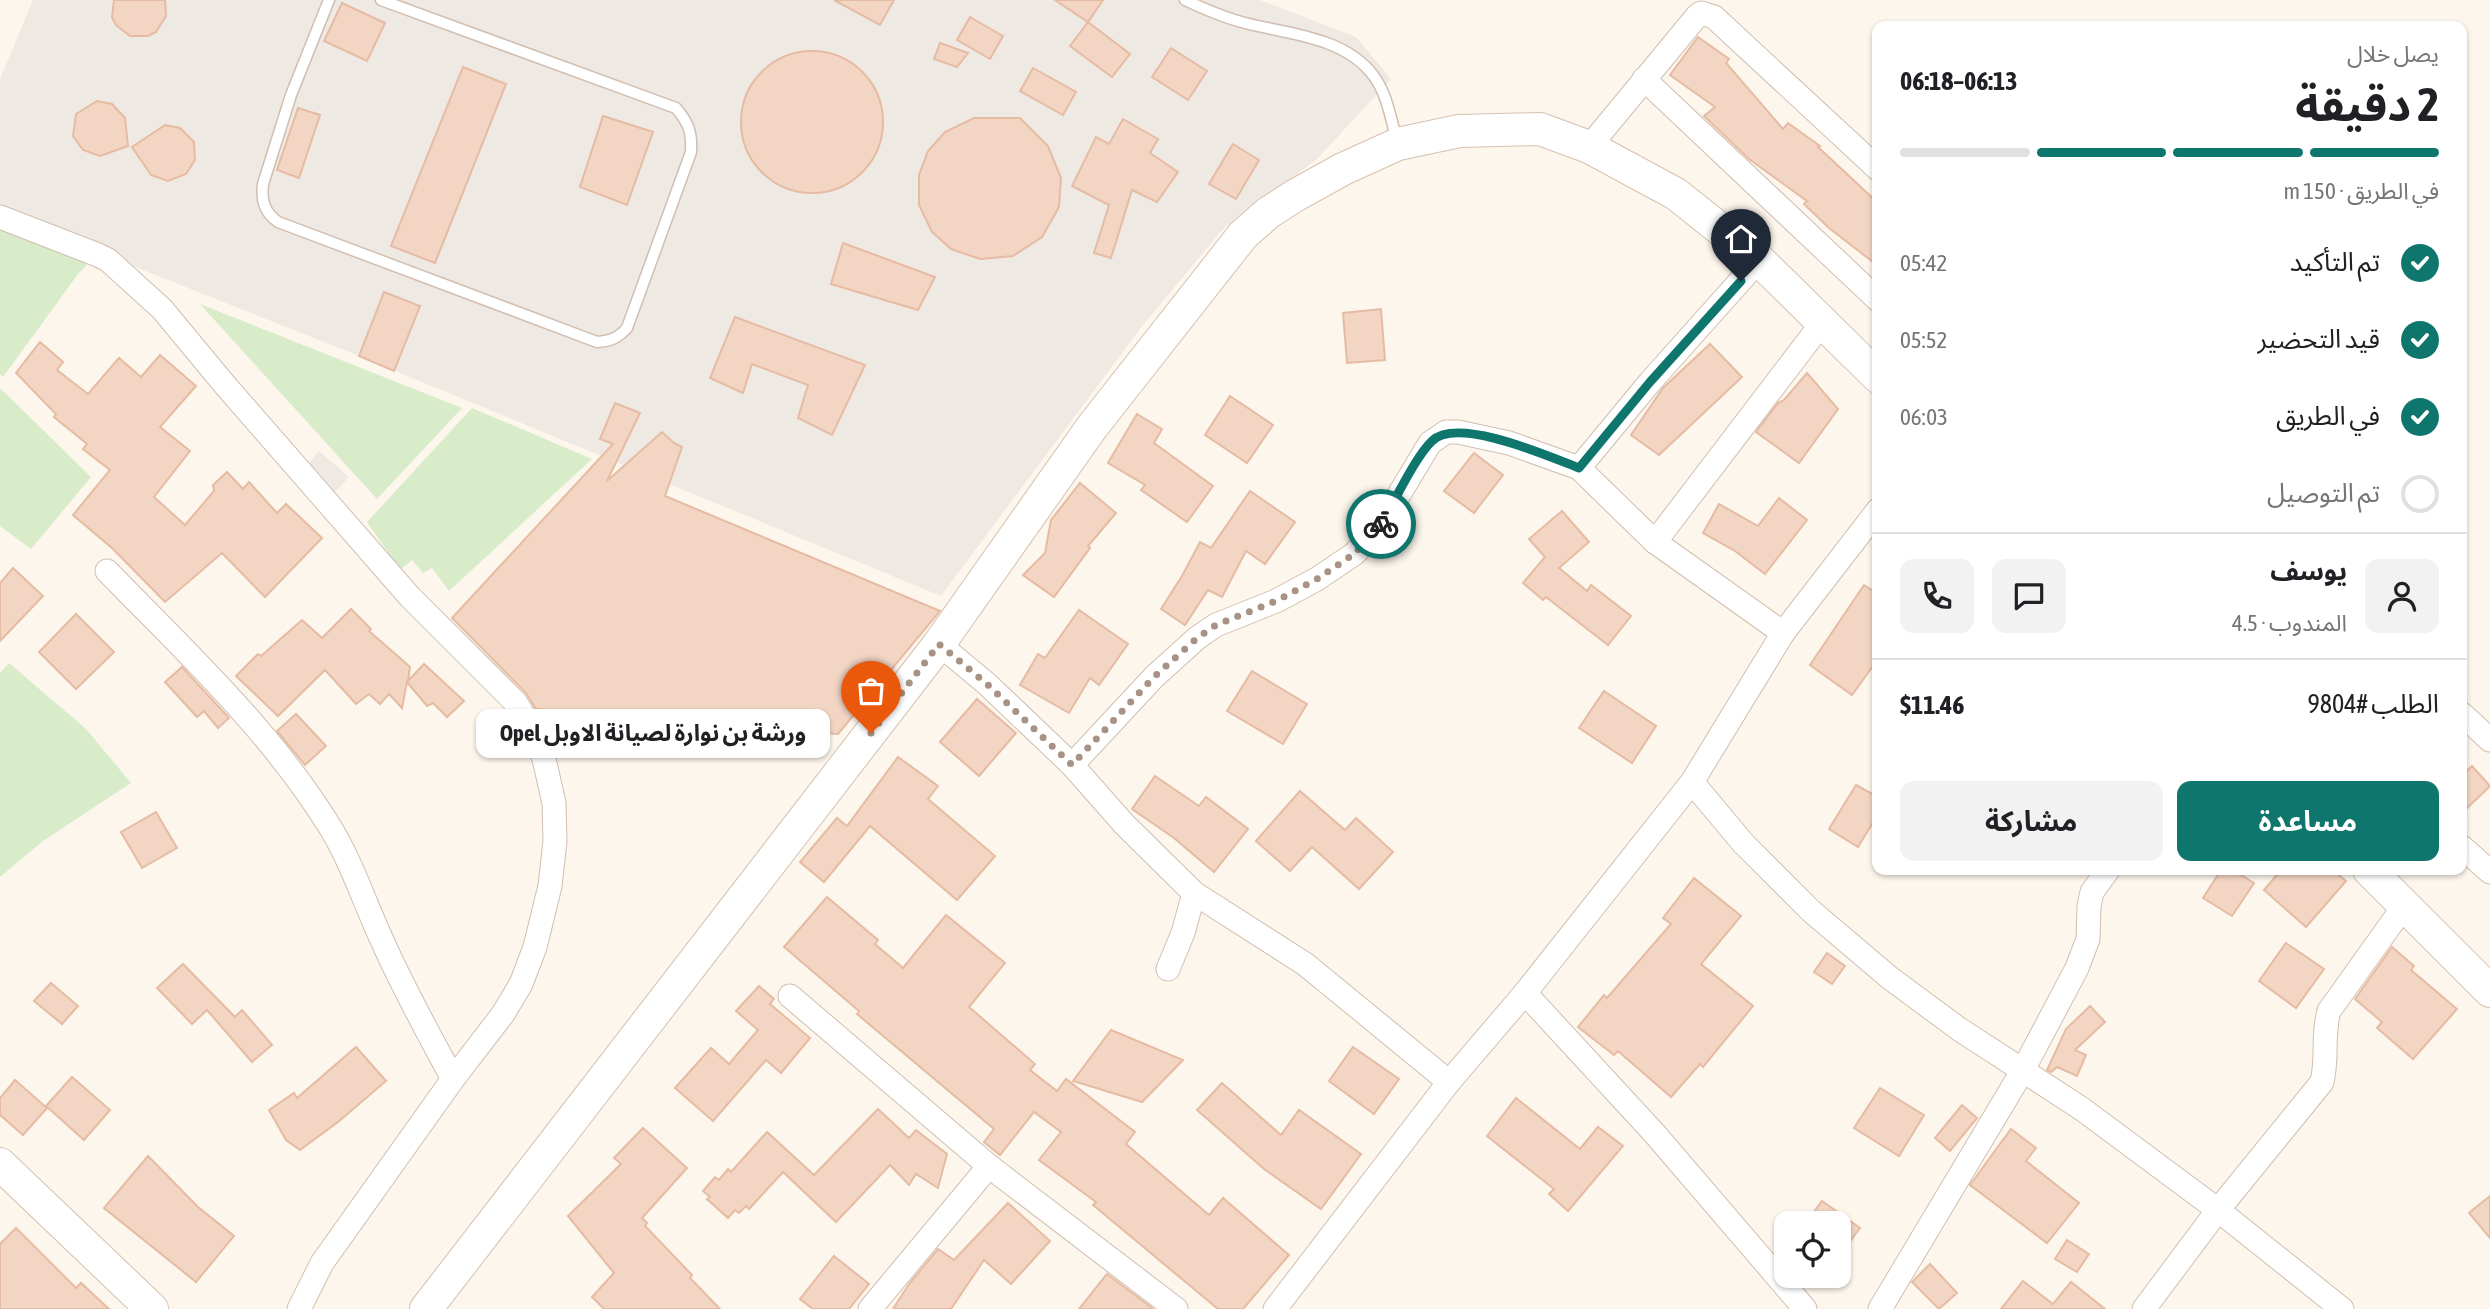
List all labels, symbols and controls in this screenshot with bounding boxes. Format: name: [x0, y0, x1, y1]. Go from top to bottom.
text: يصل خلال: [2347, 41, 2439, 67]
text: 06:13–06:18: [1900, 66, 2017, 96]
text: 2 دقيقة: [2295, 78, 2439, 131]
text: في الطريق · 150 m: [2284, 178, 2439, 204]
pin: [1711, 209, 1771, 281]
icon: home: [1722, 220, 1760, 258]
icon: check: [2401, 244, 2439, 282]
text: تم التأكيد: [2290, 247, 2380, 277]
text: 05:42: [1900, 250, 1947, 276]
icon: check: [2401, 321, 2439, 359]
text: قيد التحضير: [2257, 324, 2380, 354]
text: 05:52: [1900, 327, 1947, 353]
icon: check: [2401, 398, 2439, 436]
text: في الطريق: [2276, 401, 2380, 431]
text: 06:03: [1900, 404, 1948, 430]
text: تم التوصيل: [2267, 478, 2380, 508]
courier: [1346, 489, 1416, 559]
icon: bike: [1362, 505, 1400, 543]
text: يوسف: [2270, 556, 2347, 586]
button: phone: [1900, 559, 1974, 633]
button: chat: [1992, 559, 2066, 633]
button: person: [2365, 559, 2439, 633]
text: المندوب · 4.5: [2232, 610, 2347, 636]
pin: [841, 661, 901, 733]
icon: bag: [852, 672, 890, 710]
text: الطلب #9804: [2307, 689, 2439, 719]
text: $11.46: [1900, 690, 1964, 720]
callout: ورشة بن نوارة لصيانة الاوبل Opel: [476, 708, 829, 758]
text: ورشة بن نوارة لصيانة الاوبل Opel: [500, 720, 806, 746]
button: مشاركة: [1900, 781, 2163, 861]
button: مساعدة: [2177, 781, 2439, 861]
map controls: [1774, 1211, 1851, 1288]
button: locate: [1774, 1211, 1851, 1288]

